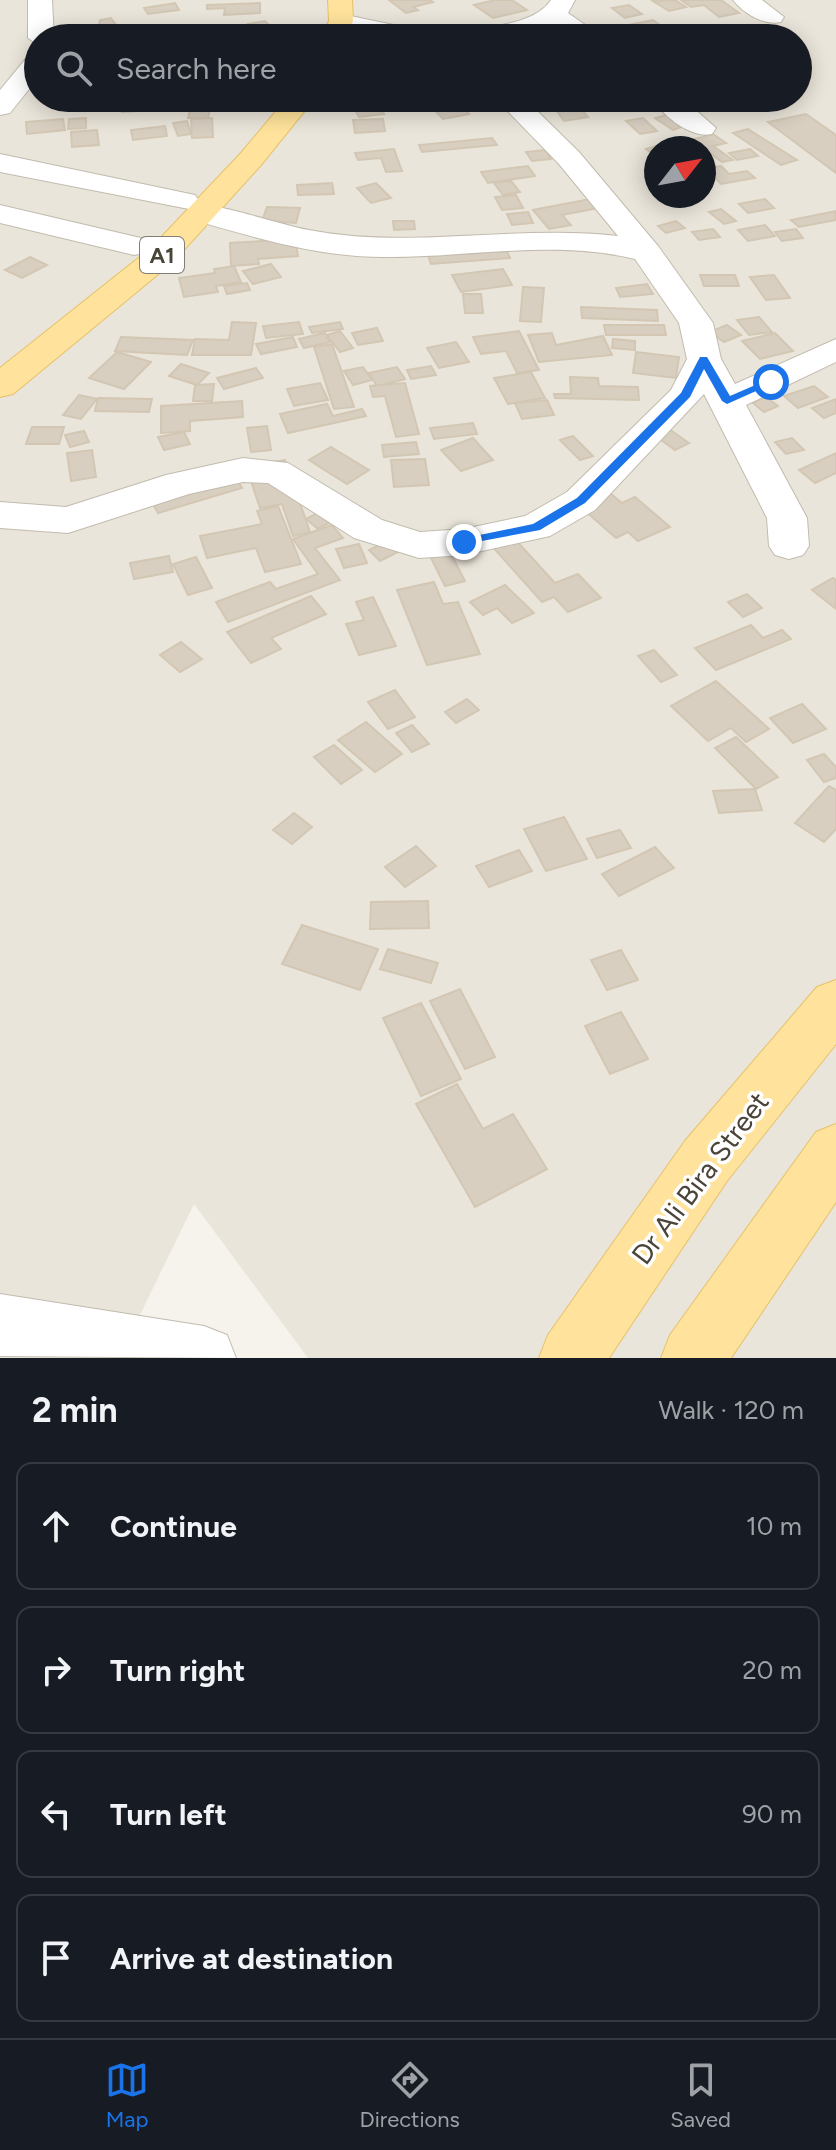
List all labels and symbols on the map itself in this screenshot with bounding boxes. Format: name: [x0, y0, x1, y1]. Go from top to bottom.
north arrow: [644, 136, 716, 208]
road number: A1: [140, 237, 184, 273]
route start: [753, 364, 789, 400]
route end: [446, 524, 482, 560]
street label: Dr Ali Bira Street: [624, 1085, 776, 1271]

